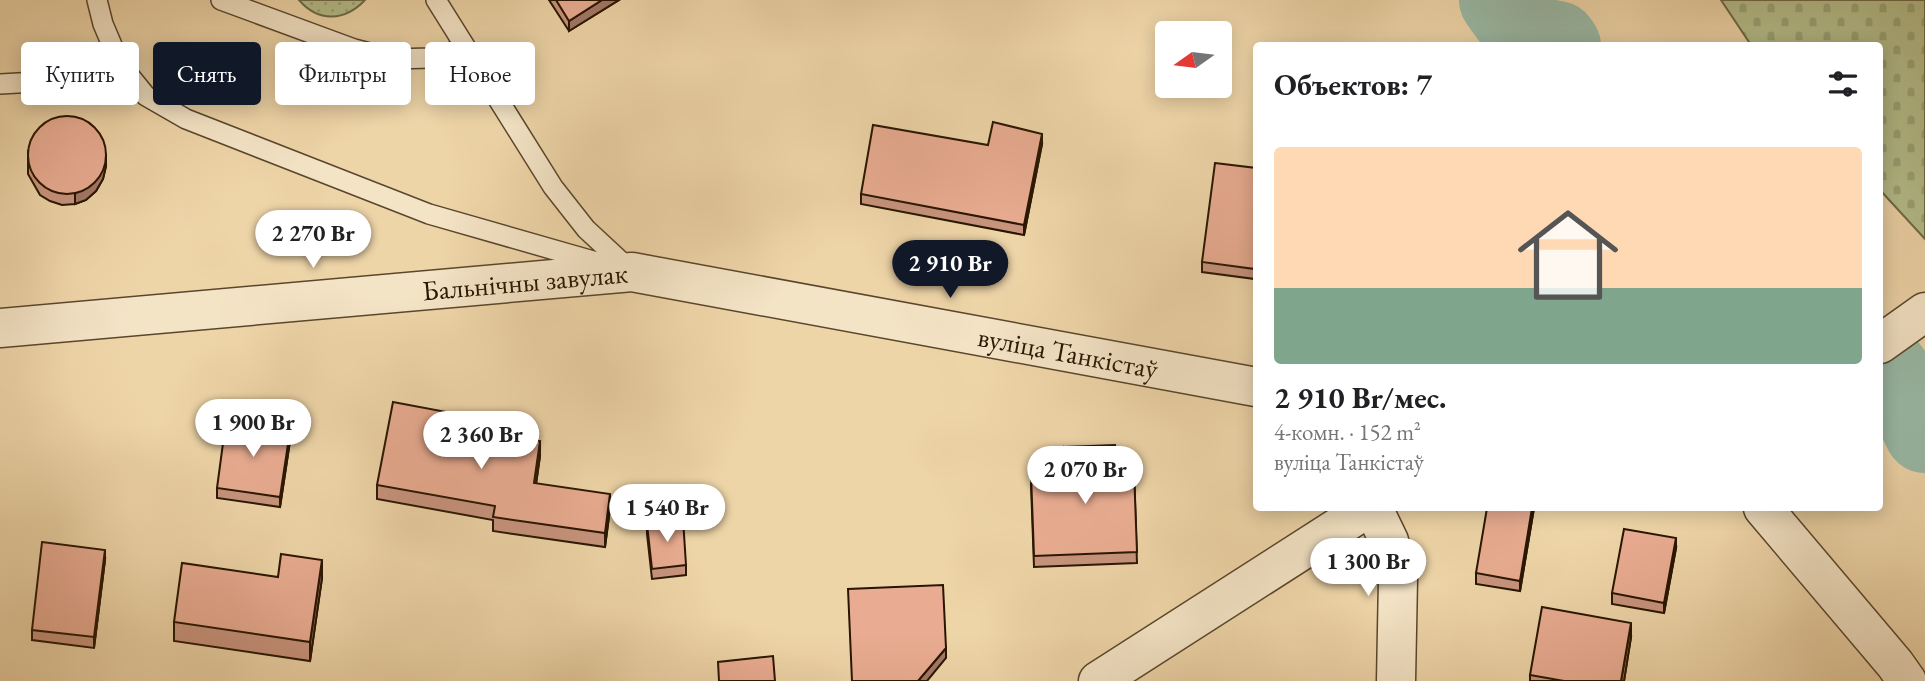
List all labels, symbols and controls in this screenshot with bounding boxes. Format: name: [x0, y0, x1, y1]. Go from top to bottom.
north arrow: [1155, 21, 1232, 98]
map controls: [1155, 21, 1232, 98]
chip: Купить: [21, 42, 139, 105]
chip: Снять: [153, 42, 261, 105]
chip: Фильтры: [275, 42, 411, 105]
chip: Новое: [425, 42, 535, 105]
text: Объектов: 7: [1274, 65, 1432, 104]
icon: filters: [1824, 65, 1862, 103]
icon: home: [1505, 192, 1631, 318]
pin: 2 270 Br: [241, 210, 385, 270]
text: 2 270 Br: [271, 218, 355, 248]
pin: 2 910 Br: [878, 240, 1022, 300]
text: 2 910 Br: [908, 248, 992, 278]
street label: Бальнічны завулак: [421, 254, 629, 309]
street label: вуліца Танкістаў: [975, 318, 1162, 387]
text: 2 910 Br/мес.: [1274, 378, 1446, 417]
pin: 1 900 Br: [181, 400, 325, 459]
text: 1 900 Br: [211, 407, 295, 437]
pin: 2 360 Br: [409, 412, 553, 471]
text: 4-комн. · 152 m²: [1274, 417, 1421, 447]
text: 2 360 Br: [439, 419, 523, 449]
pin: 2 070 Br: [1013, 447, 1157, 506]
text: вуліца Танкістаў: [1274, 447, 1424, 477]
text: 2 070 Br: [1043, 454, 1127, 484]
pin: 1 540 Br: [595, 484, 739, 544]
text: 1 540 Br: [625, 492, 709, 522]
pin: 1 300 Br: [1296, 538, 1440, 598]
text: 1 300 Br: [1326, 546, 1410, 576]

